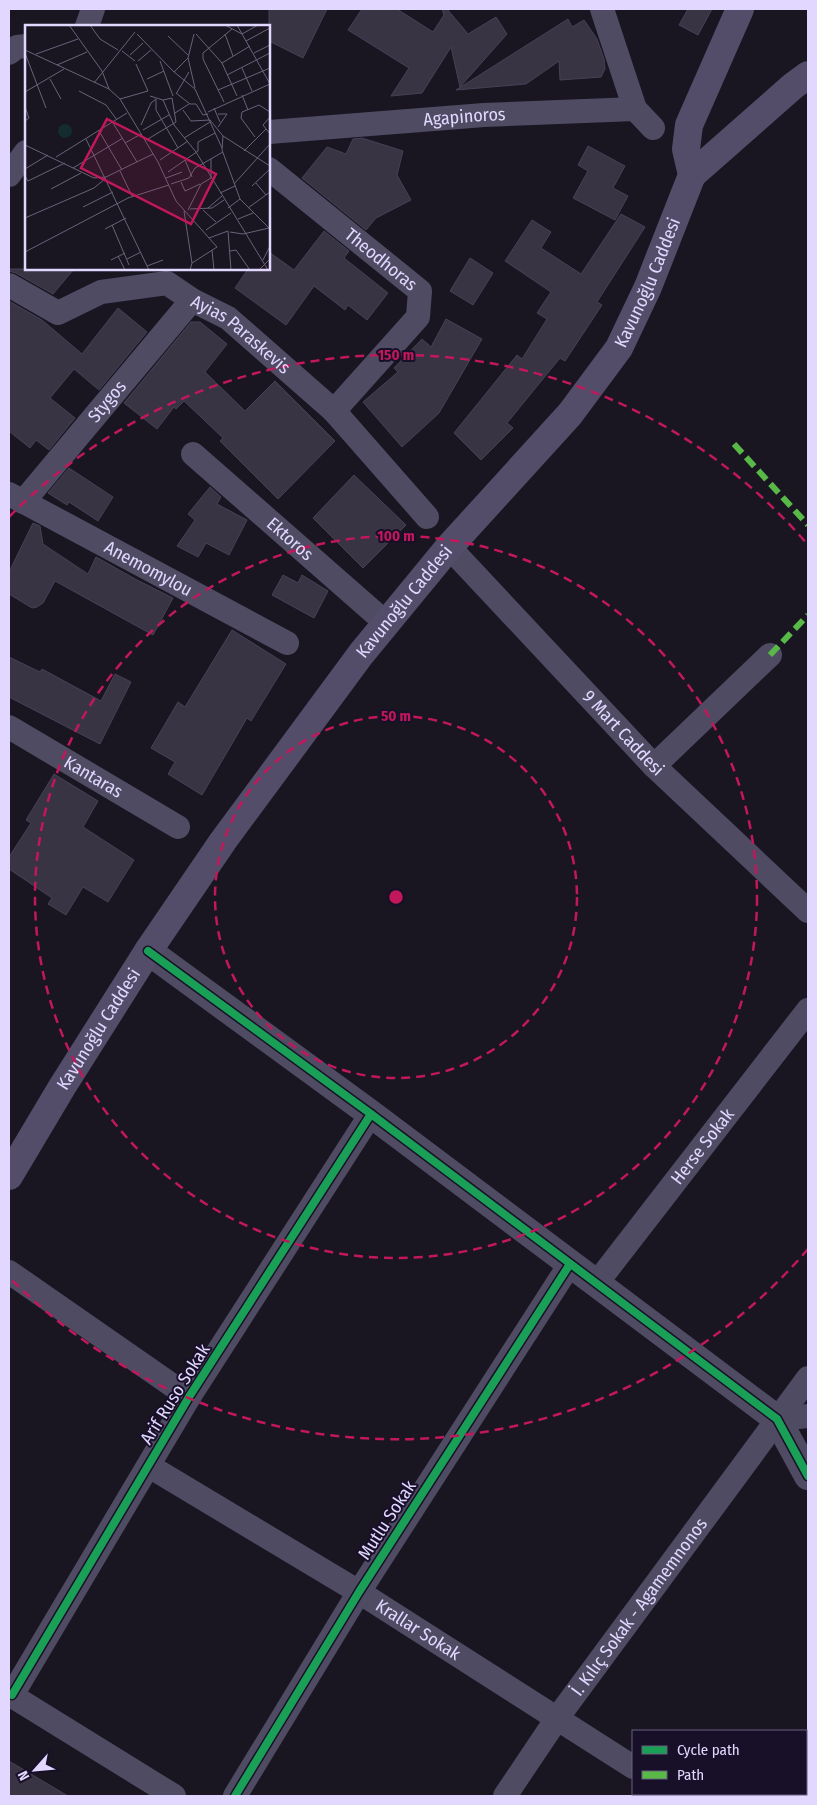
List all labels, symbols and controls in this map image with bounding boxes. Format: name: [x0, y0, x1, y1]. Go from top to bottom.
inset map: [25, 25, 270, 270]
street label: Agapinoros: [422, 103, 506, 131]
street label: Kavunoğlu Caddesi: [610, 214, 685, 351]
street label: Theodhoras: [340, 224, 422, 296]
street label: Ayias Paraskevis: [187, 290, 295, 379]
text: 150 m: [378, 346, 414, 364]
street label: Stygos: [83, 376, 131, 427]
street label: Ektoros: [262, 513, 318, 566]
text: 100 m: [377, 527, 415, 545]
street label: Anemomylou: [101, 536, 196, 601]
street label: Kavunoğlu Caddesi: [351, 541, 457, 662]
street label: 9 Mart Caddesi: [578, 686, 669, 781]
text: 50 m: [381, 707, 411, 725]
street label: Kantaras: [60, 751, 127, 803]
centre of rings: [387, 888, 405, 906]
street label: Kavunoğlu Caddesi: [52, 964, 145, 1094]
street label: Herse Sokak: [666, 1103, 739, 1189]
street label: Arif Ruso Sokak: [135, 1339, 215, 1448]
street label: Mutlu Sokak: [353, 1476, 421, 1564]
street label: İ. Kılıç Sokak - Agamemnonos: [566, 1513, 712, 1700]
street label: Krallar Sokak: [372, 1595, 465, 1665]
legend: [632, 1730, 807, 1795]
text: Cycle path: [677, 1741, 740, 1759]
north arrow: [10, 1745, 60, 1795]
text: Path: [677, 1766, 704, 1784]
text: N: [14, 1768, 33, 1783]

